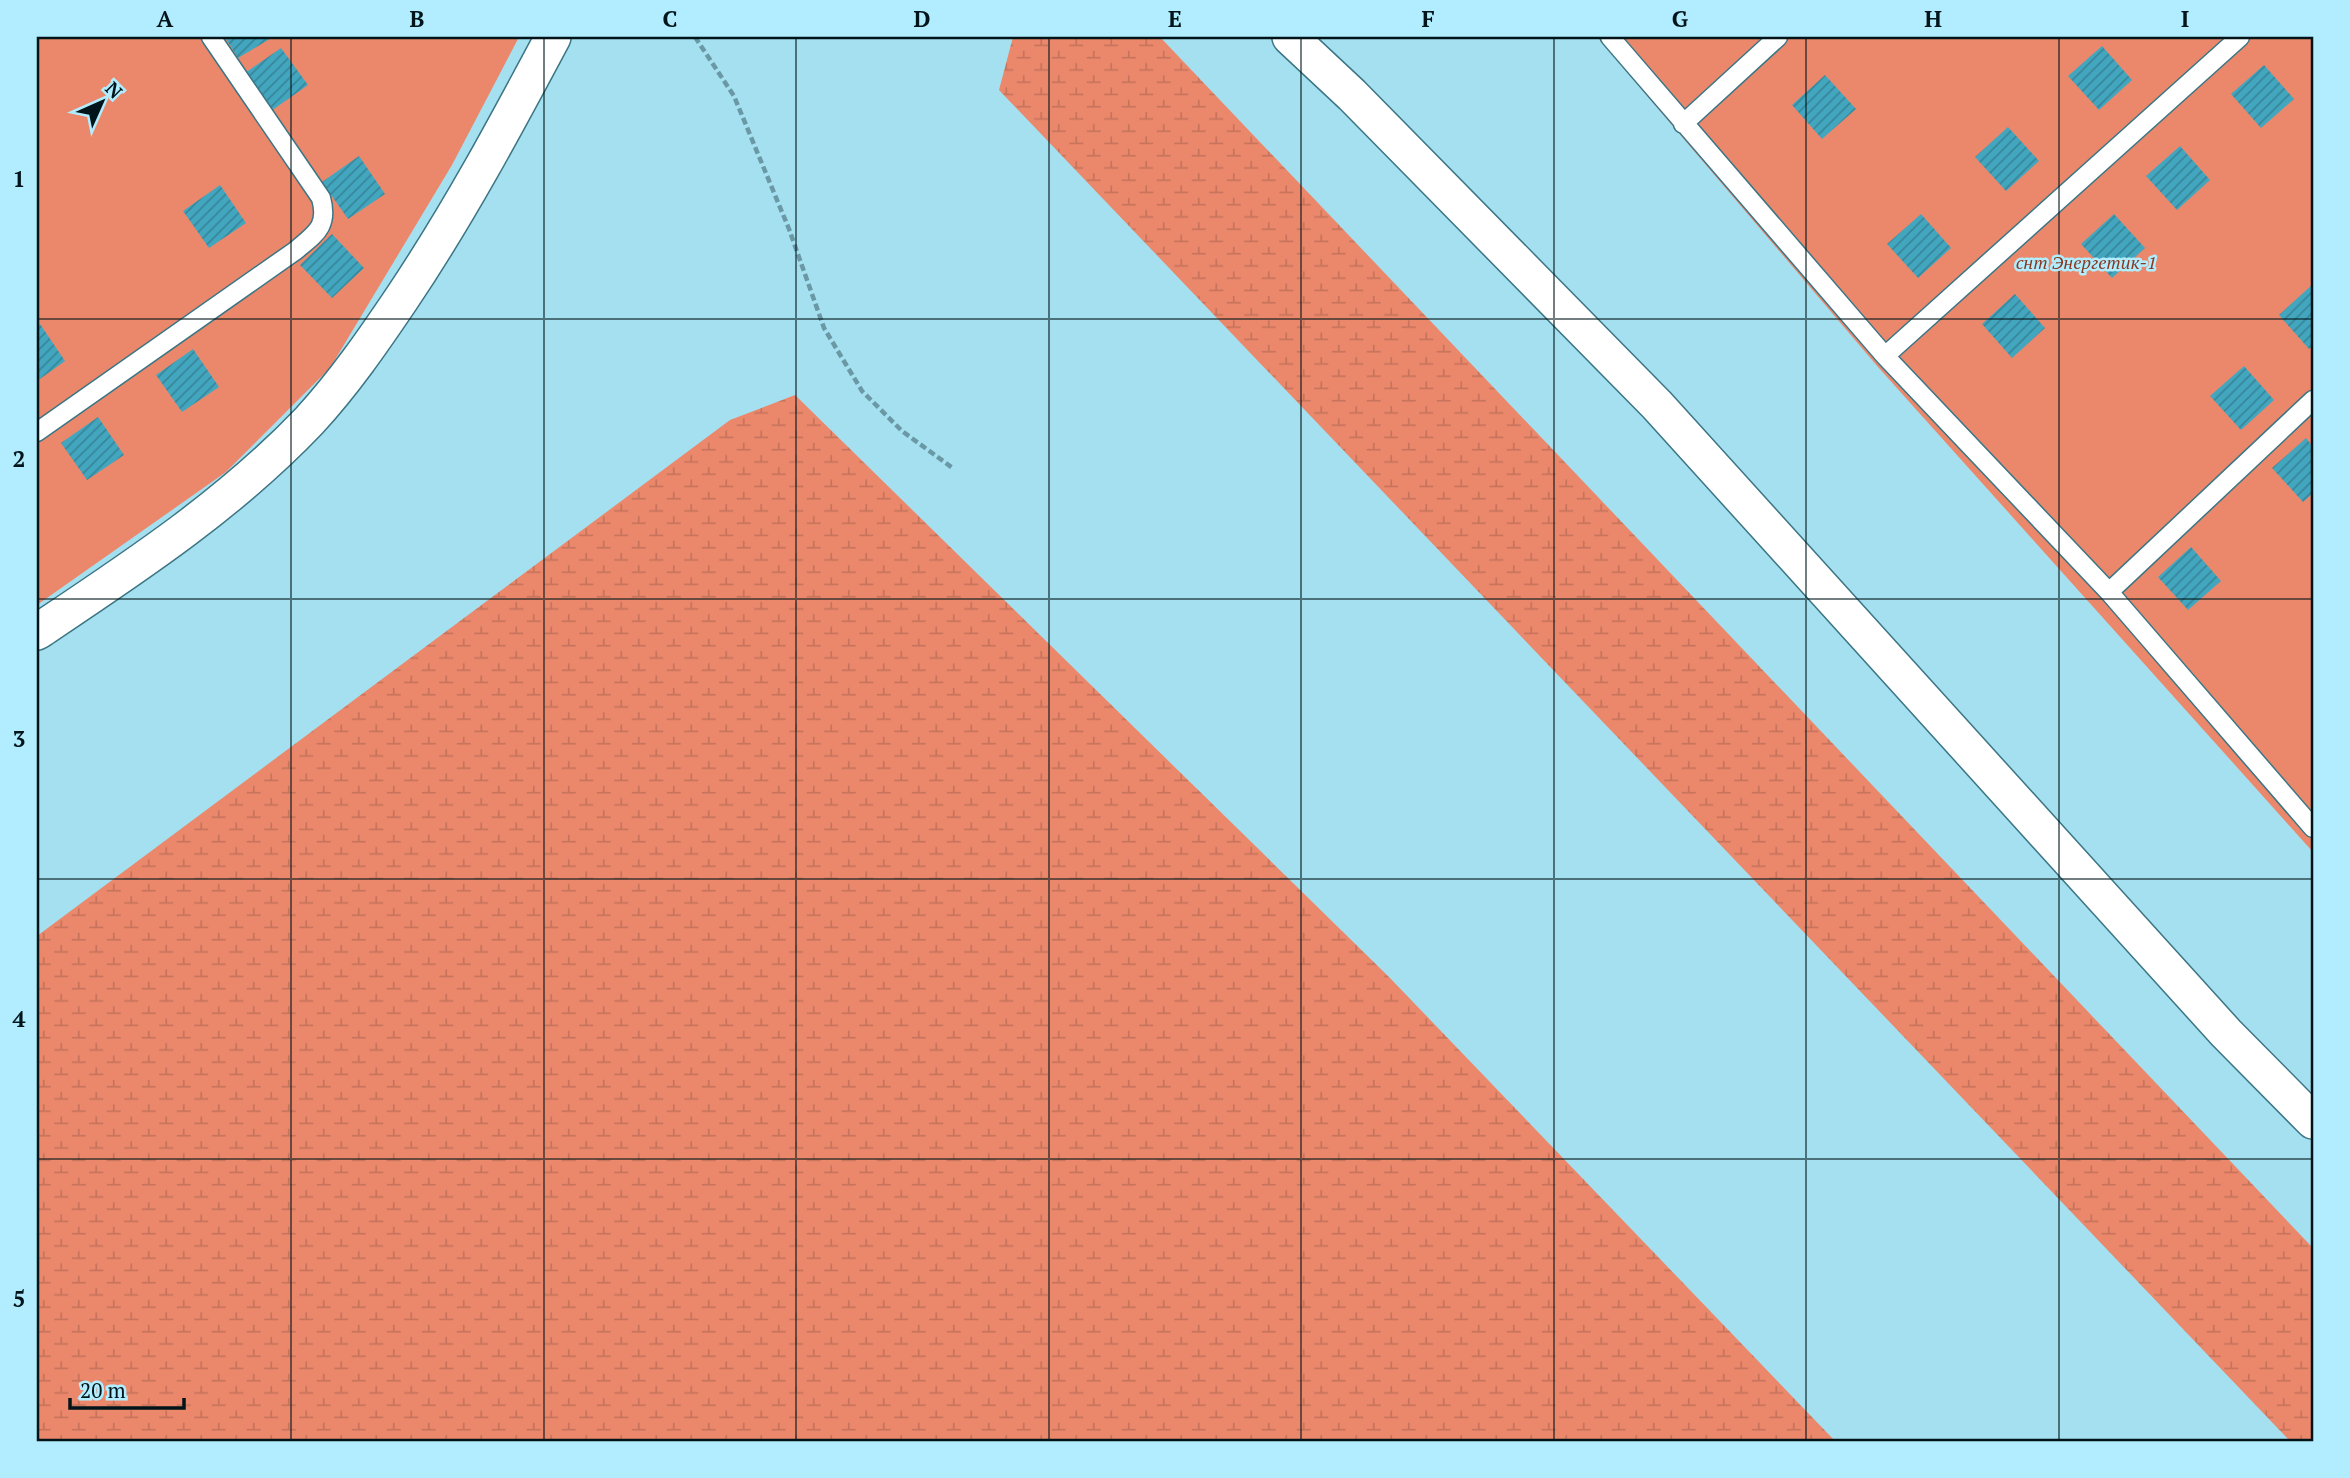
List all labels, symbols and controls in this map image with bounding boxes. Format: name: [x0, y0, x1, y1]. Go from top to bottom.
text: A: [157, 3, 174, 34]
text: B: [410, 3, 425, 34]
text: C: [663, 3, 678, 34]
text: D: [914, 3, 931, 34]
text: E: [1168, 3, 1182, 34]
text: F: [1421, 3, 1435, 34]
text: G: [1672, 3, 1689, 34]
text: H: [1924, 3, 1942, 34]
text: I: [2181, 3, 2189, 34]
north arrow: [66, 66, 136, 136]
text: N: [100, 76, 129, 104]
text: 1: [13, 163, 26, 194]
park label: снт Энергетик-1: [2016, 250, 2156, 274]
text: 2: [13, 443, 26, 474]
text: 3: [13, 723, 26, 754]
text: 4: [13, 1003, 26, 1034]
text: 5: [13, 1283, 26, 1314]
scale bar: [70, 1366, 184, 1410]
text: 20 m: [80, 1376, 126, 1404]

